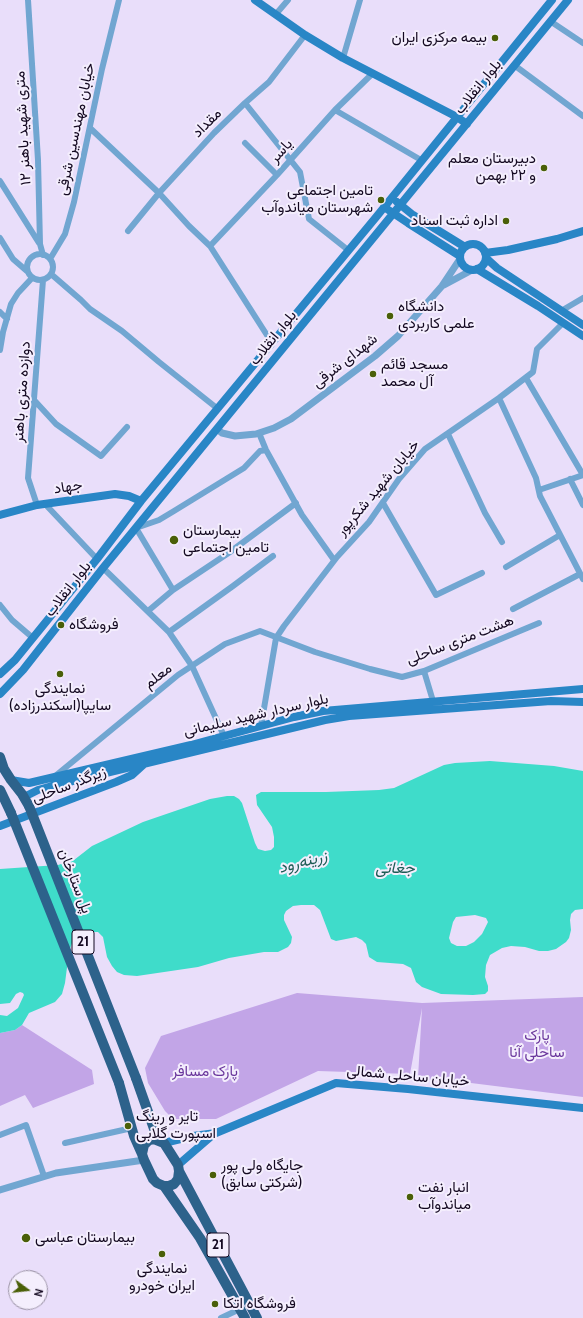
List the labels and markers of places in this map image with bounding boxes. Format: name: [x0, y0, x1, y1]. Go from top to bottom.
place label: بیمه مرکزی ایران: [392, 29, 487, 47]
marker: بیمه مرکزی ایران: [490, 33, 500, 43]
place label: دبیرستان معلم و ۲۲ بهمن: [448, 150, 536, 185]
marker: دبیرستان معلم و ۲۲ بهمن: [539, 163, 549, 173]
place label: تامین اجتماعی شهرستان میاندوآب: [261, 182, 373, 217]
marker: تامین اجتماعی شهرستان میاندوآب: [376, 195, 386, 205]
place label: اداره ثبت اسناد: [411, 212, 498, 230]
marker: اداره ثبت اسناد: [501, 216, 511, 226]
place label: دانشگاه علمی کاربردی: [398, 298, 475, 333]
marker: دانشگاه علمی کاربردی: [385, 311, 395, 321]
place label: مسجد قائم آل محمد: [381, 356, 448, 391]
marker: مسجد قائم آل محمد: [368, 369, 378, 379]
place label: بیمارستان تامین اجتماعی: [183, 522, 269, 557]
marker: بیمارستان تامین اجتماعی: [168, 534, 180, 546]
place label: فروشگاه: [69, 616, 118, 634]
marker: فروشگاه: [56, 620, 66, 630]
marker: نمایندگی سایپا(اسکندرزاده): [55, 669, 65, 679]
place label: نمایندگی سایپا(اسکندرزاده): [9, 680, 111, 715]
place label: تایر و رینگ اسپورت گلابی: [136, 1108, 216, 1143]
marker: تایر و رینگ اسپورت گلابی: [123, 1121, 133, 1131]
place label: جایگاه ولی پور (شرکتی سابق): [221, 1157, 303, 1192]
marker: جایگاه ولی پور (شرکتی سابق): [208, 1170, 218, 1180]
place label: انبار نفت میاندوآب: [418, 1179, 471, 1214]
marker: انبار نفت میاندوآب: [405, 1192, 415, 1202]
place label: بیمارستان عباسی: [35, 1229, 135, 1247]
marker: بیمارستان عباسی: [20, 1232, 32, 1244]
marker: نمایندگی ایران خودرو: [157, 1249, 167, 1259]
place label: نمایندگی ایران خودرو: [129, 1260, 195, 1295]
place label: فروشگاه اتکا: [223, 1295, 296, 1313]
marker: فروشگاه اتکا: [210, 1299, 220, 1309]

